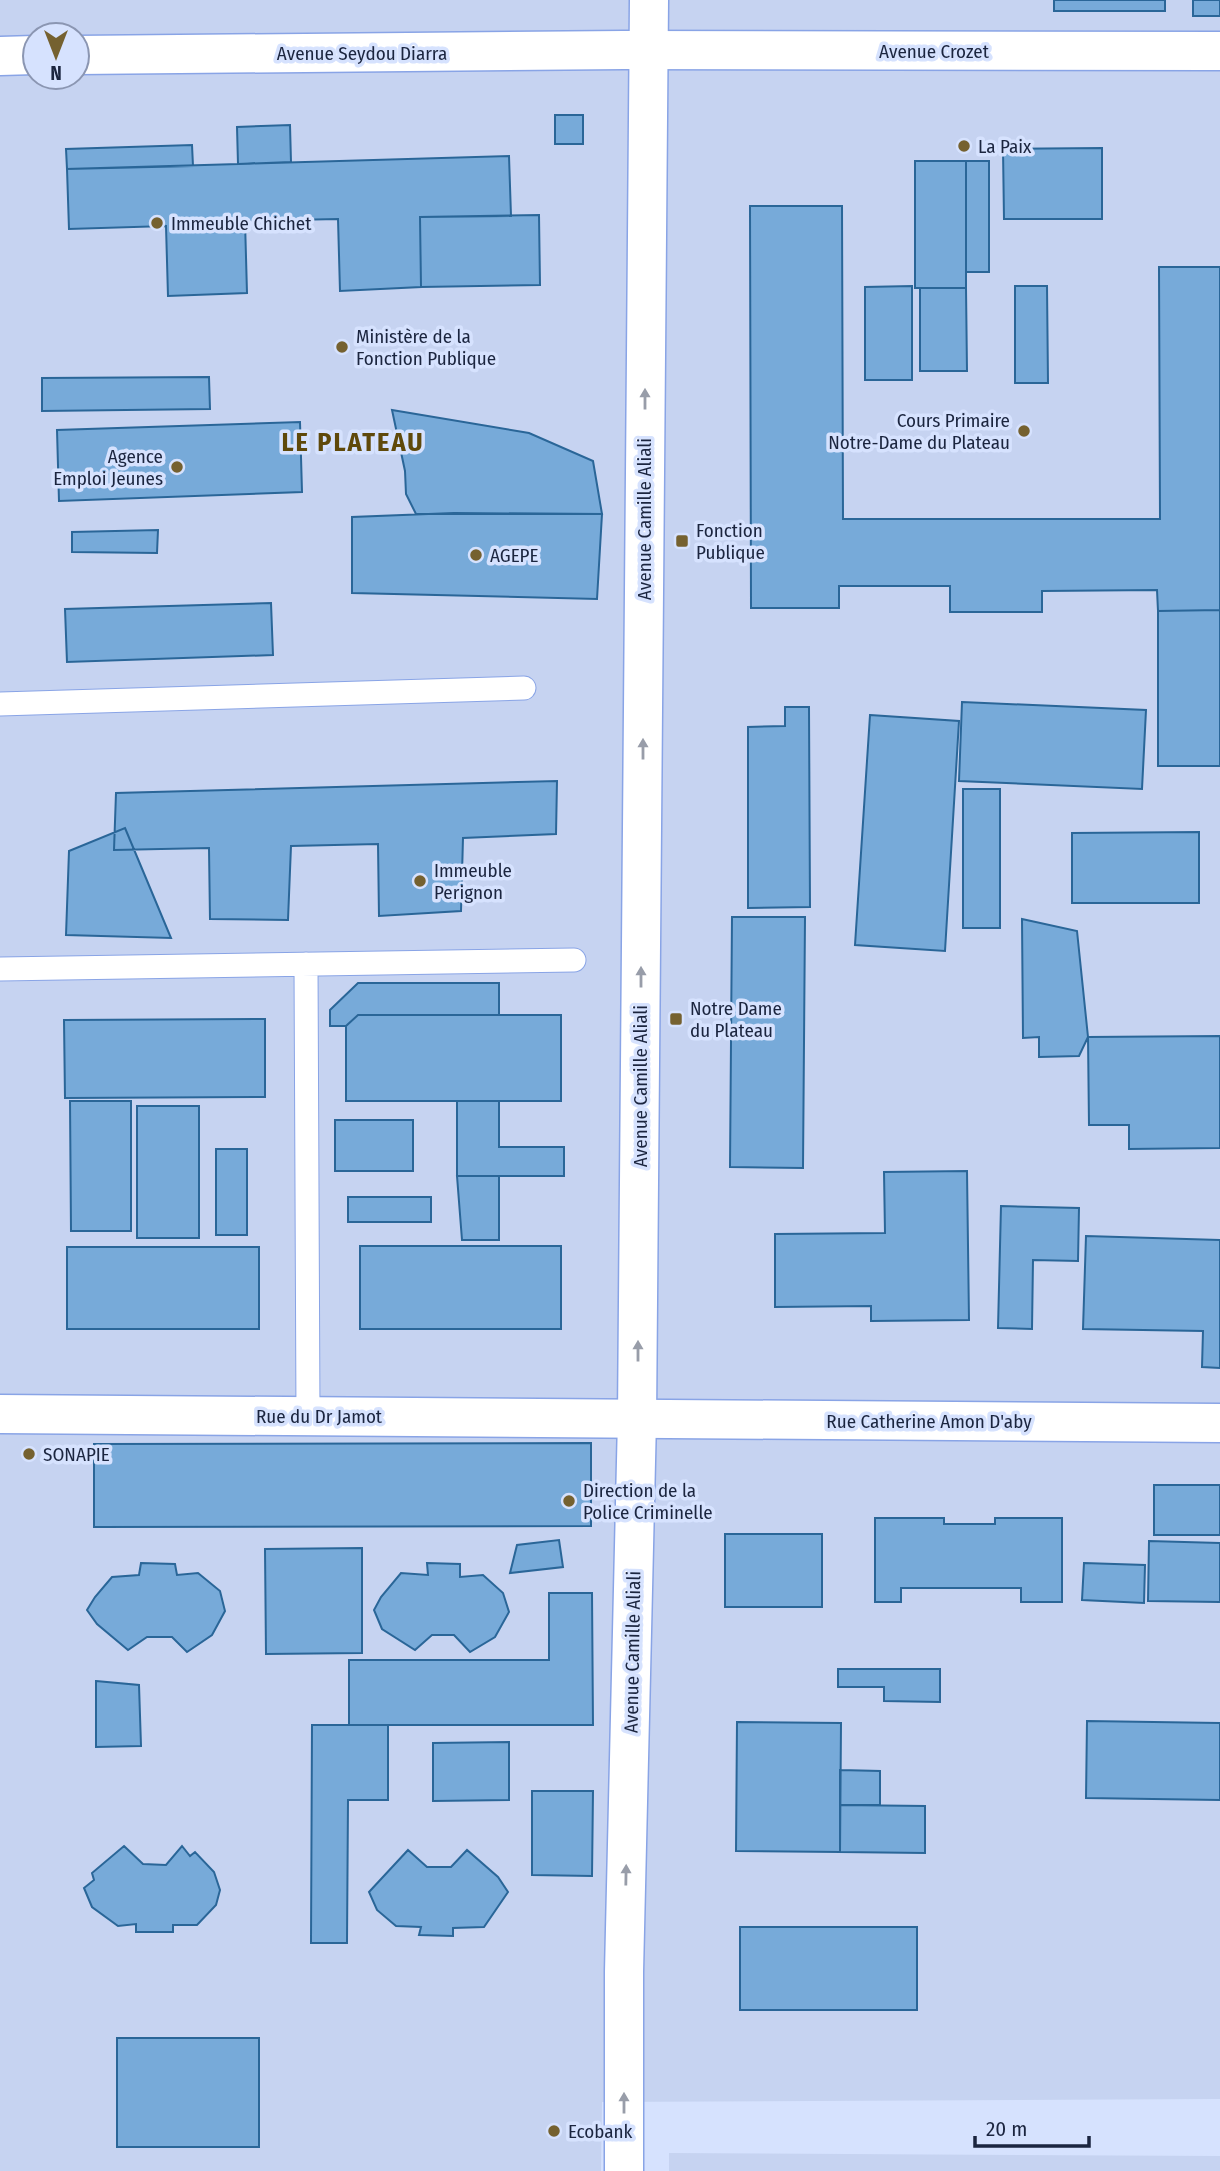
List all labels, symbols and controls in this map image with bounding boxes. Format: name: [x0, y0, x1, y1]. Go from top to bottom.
north arrow: [21, 21, 91, 91]
street label: Avenue Crozet: [879, 40, 990, 63]
street label: Avenue Seydou Diarra: [277, 42, 447, 65]
text: N: [50, 61, 62, 84]
place label: La Paix: [978, 135, 1032, 158]
marker: La Paix: [956, 138, 972, 154]
place label: Immeuble Chichet: [171, 212, 312, 235]
marker: Immeuble Chichet: [149, 215, 165, 231]
place label: Ministère de la Fonction Publique: [356, 325, 496, 370]
marker: Ministère de la Fonction Publique: [334, 339, 350, 355]
one-way arrow: [639, 388, 651, 410]
place label: Cours Primaire Notre-Dame du Plateau: [828, 409, 1010, 454]
marker: Cours Primaire Notre-Dame du Plateau: [1016, 423, 1032, 439]
district label: LE PLATEAU: [281, 427, 425, 458]
street label: Avenue Camille Aliali: [633, 438, 656, 600]
place label: Agence Emploi Jeunes: [53, 445, 163, 490]
marker: Agence Emploi Jeunes: [169, 459, 185, 475]
place label: Fonction Publique: [696, 519, 765, 564]
marker: Fonction Publique: [674, 533, 690, 549]
place label: AGEPE: [490, 544, 539, 567]
marker: AGEPE: [468, 547, 484, 563]
one-way arrow: [637, 738, 648, 760]
place label: Immeuble Perignon: [434, 859, 512, 904]
marker: Immeuble Perignon: [412, 873, 428, 889]
one-way arrow: [635, 965, 647, 987]
place label: Notre Dame du Plateau: [690, 997, 782, 1042]
street label: Avenue Camille Aliali: [629, 1005, 652, 1167]
marker: Notre Dame du Plateau: [668, 1011, 684, 1027]
one-way arrow: [632, 1340, 644, 1362]
street label: Rue du Dr Jamot: [256, 1405, 383, 1428]
street label: Rue Catherine Amon D'aby: [826, 1410, 1032, 1433]
place label: SONAPIE: [43, 1443, 110, 1466]
marker: SONAPIE: [21, 1446, 37, 1462]
place label: Direction de la Police Criminelle: [583, 1479, 713, 1524]
marker: Direction de la Police Criminelle: [561, 1493, 577, 1509]
street label: Avenue Camille Aliali: [620, 1571, 645, 1733]
one-way arrow: [621, 1864, 632, 1886]
one-way arrow: [618, 2091, 630, 2113]
scale bar: [975, 2104, 1089, 2148]
text: 20 m: [986, 2116, 1027, 2142]
place label: Ecobank: [568, 2120, 633, 2143]
marker: Ecobank: [546, 2123, 562, 2139]

